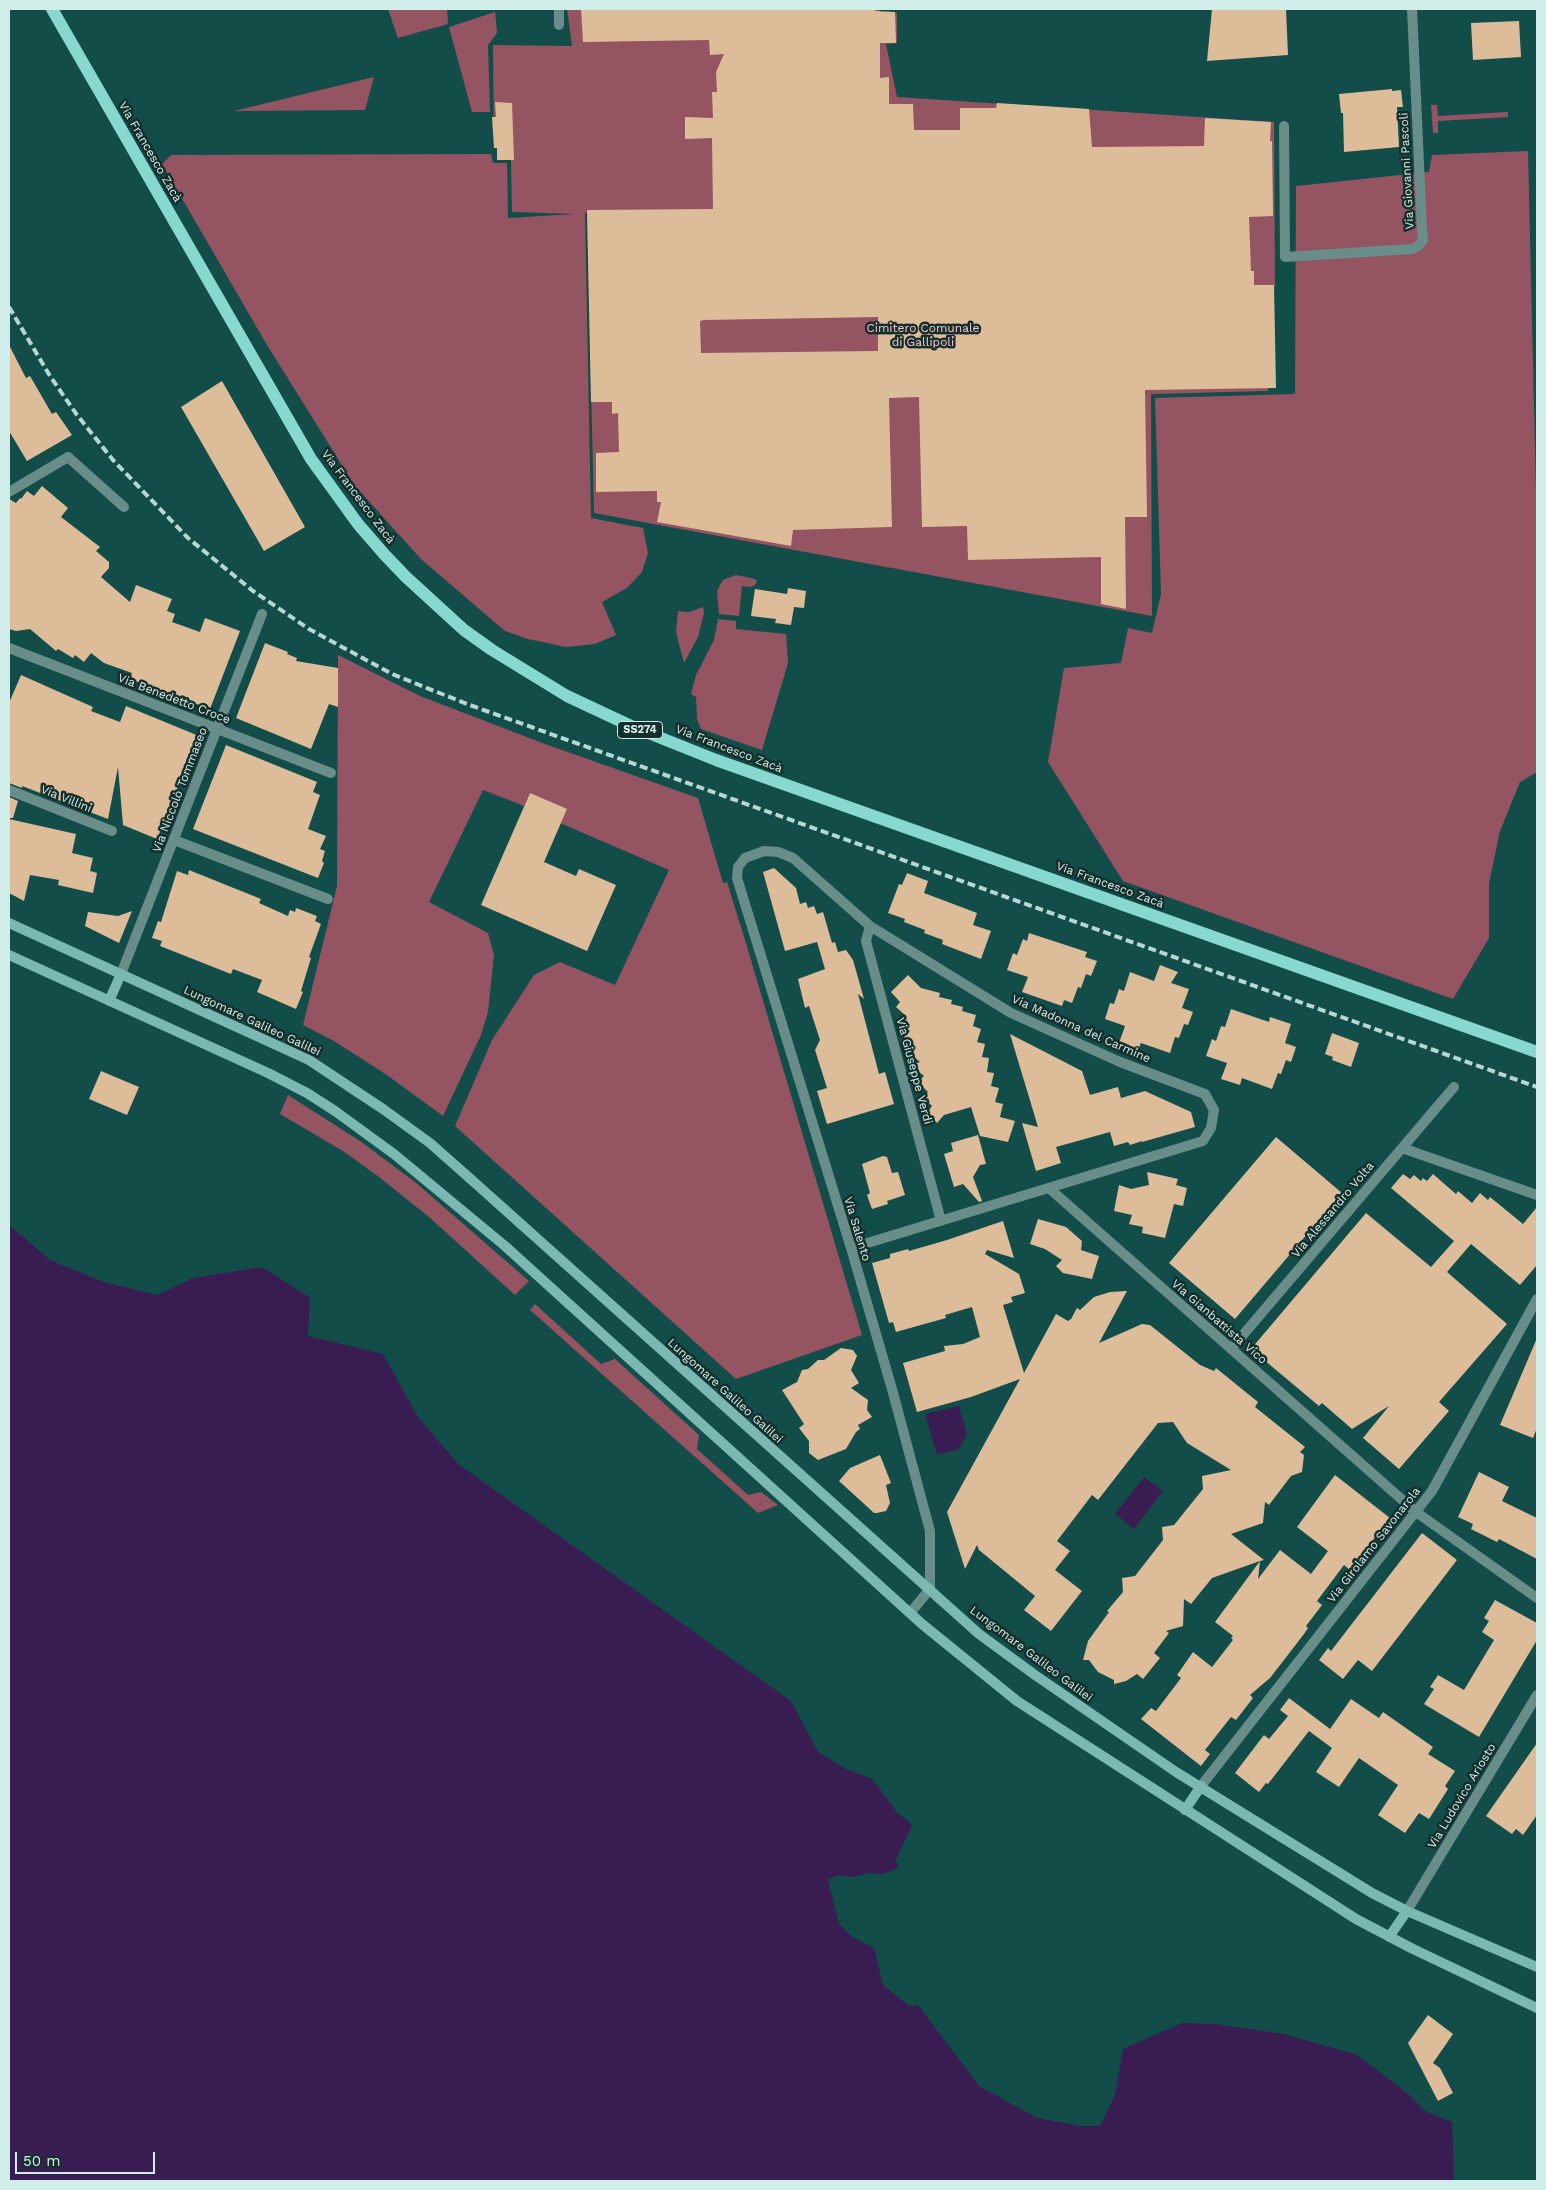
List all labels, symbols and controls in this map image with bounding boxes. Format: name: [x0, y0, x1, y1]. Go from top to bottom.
street label: Via Francesco Zacà: [115, 99, 185, 205]
street label: Via Giovanni Pascoli: [1397, 112, 1417, 230]
park label: Cimitero Comunale di Gallipoli: [866, 321, 980, 349]
street label: Via Francesco Zacà: [318, 447, 398, 547]
street label: Via Benedetto Croce: [116, 671, 232, 727]
road number: SS274: [618, 722, 662, 738]
street label: Via Francesco Zacà: [673, 722, 785, 776]
street label: Via Niccolò Tommaseo: [150, 725, 210, 855]
street label: Via Villini: [38, 782, 94, 816]
street label: Via Francesco Zacà: [1054, 859, 1166, 911]
street label: Lungomare Galileo Galilei: [181, 983, 323, 1059]
street label: Via Madonna del Carmine: [1009, 992, 1153, 1066]
street label: Via Giuseppe Verdi: [893, 1016, 935, 1126]
street label: Via Alessandro Volta: [1289, 1159, 1377, 1261]
street label: Via Salento: [840, 1195, 874, 1263]
street label: Via Gianbattista Vico: [1168, 1277, 1270, 1367]
street label: Lungomare Galileo Galilei: [665, 1336, 785, 1446]
street label: Via Girolamo Savonarola: [1324, 1484, 1424, 1606]
street label: Lungomare Galileo Galilei: [967, 1603, 1095, 1705]
street label: Via Ludovico Ariosto: [1425, 1741, 1499, 1851]
scale bar: [18, 2142, 158, 2174]
text: 50 m: [23, 2152, 60, 2170]

